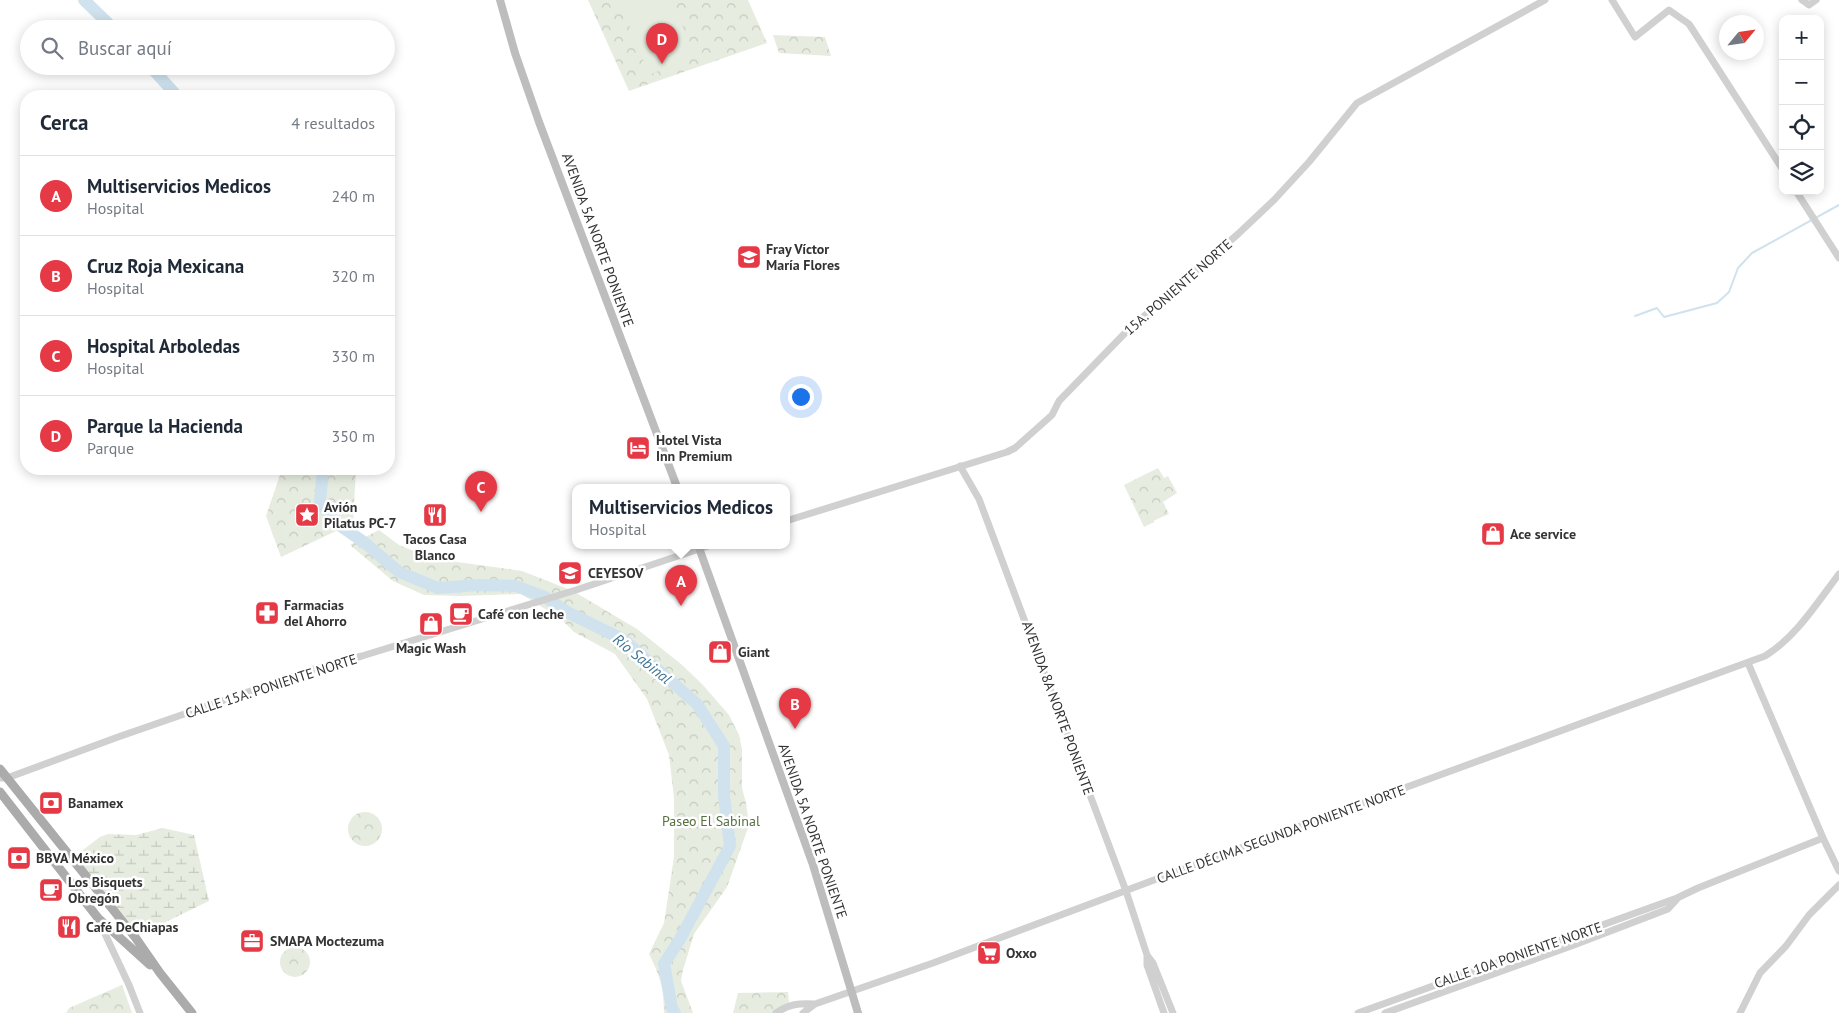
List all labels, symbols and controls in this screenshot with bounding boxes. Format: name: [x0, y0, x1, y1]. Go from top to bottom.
north arrow: [1719, 15, 1764, 60]
map controls: [1779, 15, 1824, 195]
button: +: [1779, 15, 1824, 60]
search box: [20, 20, 395, 75]
pin: D: [646, 23, 678, 64]
icon: search: [38, 34, 66, 62]
text: Buscar aquí: [78, 36, 172, 60]
button: −: [1779, 60, 1824, 105]
button: locate: [1779, 105, 1824, 150]
text: Cerca: [40, 109, 89, 136]
text: 4 resultados: [291, 113, 375, 133]
street label: AVENIDA 5A NORTE PONIENTE: [558, 150, 638, 330]
button: layers: [1779, 150, 1824, 195]
text: Multiservicios Medicos: [87, 174, 271, 198]
text: A: [51, 186, 61, 206]
text: 240 m: [332, 186, 375, 206]
text: Hospital: [87, 198, 144, 218]
street label: 15A. PONIENTE NORTE: [1120, 235, 1236, 339]
place label: Fray Víctor María Flores: [766, 240, 840, 274]
school or university icon: Fray Víctor María Flores: [736, 244, 762, 270]
text: Cruz Roja Mexicana: [87, 254, 244, 278]
text: B: [51, 266, 61, 286]
text: 320 m: [332, 266, 375, 286]
text: Hospital: [87, 278, 144, 298]
text: Hospital Arboledas: [87, 334, 240, 358]
text: C: [52, 346, 60, 366]
text: 330 m: [332, 346, 375, 366]
text: Hospital: [87, 358, 144, 378]
your location: [788, 384, 814, 410]
text: Parque la Hacienda: [87, 414, 243, 438]
text: D: [51, 426, 61, 446]
text: 350 m: [332, 426, 375, 446]
place label: Hotel Vista Inn Premium: [656, 431, 732, 465]
hotel icon: Hotel Vista Inn Premium: [625, 435, 651, 461]
text: Parque: [87, 438, 134, 458]
pin: C: [465, 471, 497, 512]
popup: [572, 484, 790, 549]
text: Multiservicios Medicos: [589, 495, 773, 519]
place label: Avión Pilatus PC-7: [324, 498, 396, 532]
place icon: Avión Pilatus PC-7: [294, 502, 320, 528]
restaurant icon: Tacos Casa Blanco: [422, 502, 448, 528]
text: Hospital: [589, 519, 646, 539]
shop icon: Ace service: [1480, 521, 1506, 547]
place label: Ace service: [1510, 525, 1576, 543]
place label: Tacos Casa Blanco: [403, 530, 467, 564]
school or university icon: CEYESOV: [557, 560, 583, 586]
place label: CEYESOV: [588, 564, 644, 582]
pin: A: [665, 565, 697, 606]
place label: Farmacias del Ahorro: [284, 596, 347, 630]
pharmacy icon: Farmacias del Ahorro: [254, 600, 280, 626]
cafe icon: Café con leche: [448, 601, 474, 627]
place label: Café con leche: [478, 605, 564, 623]
shop icon: Magic Wash: [418, 611, 444, 637]
street label: AVENIDA 8A NORTE PONIENTE: [1018, 618, 1098, 798]
water label: Río Sabinal: [609, 629, 675, 688]
place label: Magic Wash: [396, 639, 466, 657]
shop icon: Giant: [707, 639, 733, 665]
place label: Giant: [738, 643, 770, 661]
street label: CALLE 15A. PONIENTE NORTE: [183, 650, 359, 722]
pin: B: [779, 688, 811, 729]
street label: AVENIDA 5A NORTE PONIENTE: [775, 741, 851, 921]
street label: CALLE DÉCIMA SEGUNDA PONIENTE NORTE: [1154, 781, 1408, 887]
bank icon: Banamex: [38, 790, 64, 816]
place label: Banamex: [68, 794, 124, 812]
park label: Paseo El Sabinal: [662, 812, 760, 830]
bank icon: BBVA México: [6, 845, 32, 871]
place label: BBVA México: [36, 849, 114, 867]
place label: Los Bisquets Obregón: [68, 873, 143, 907]
cafe icon: Los Bisquets Obregón: [38, 877, 64, 903]
restaurant icon: Café DeChiapas: [56, 914, 82, 940]
place label: Café DeChiapas: [86, 918, 179, 936]
street label: CALLE 10A PONIENTE NORTE: [1432, 918, 1604, 992]
office icon: SMAPA Moctezuma: [239, 928, 265, 954]
place label: SMAPA Moctezuma: [270, 932, 384, 950]
supermarket icon: Oxxo: [976, 940, 1002, 966]
place label: Oxxo: [1006, 944, 1037, 962]

